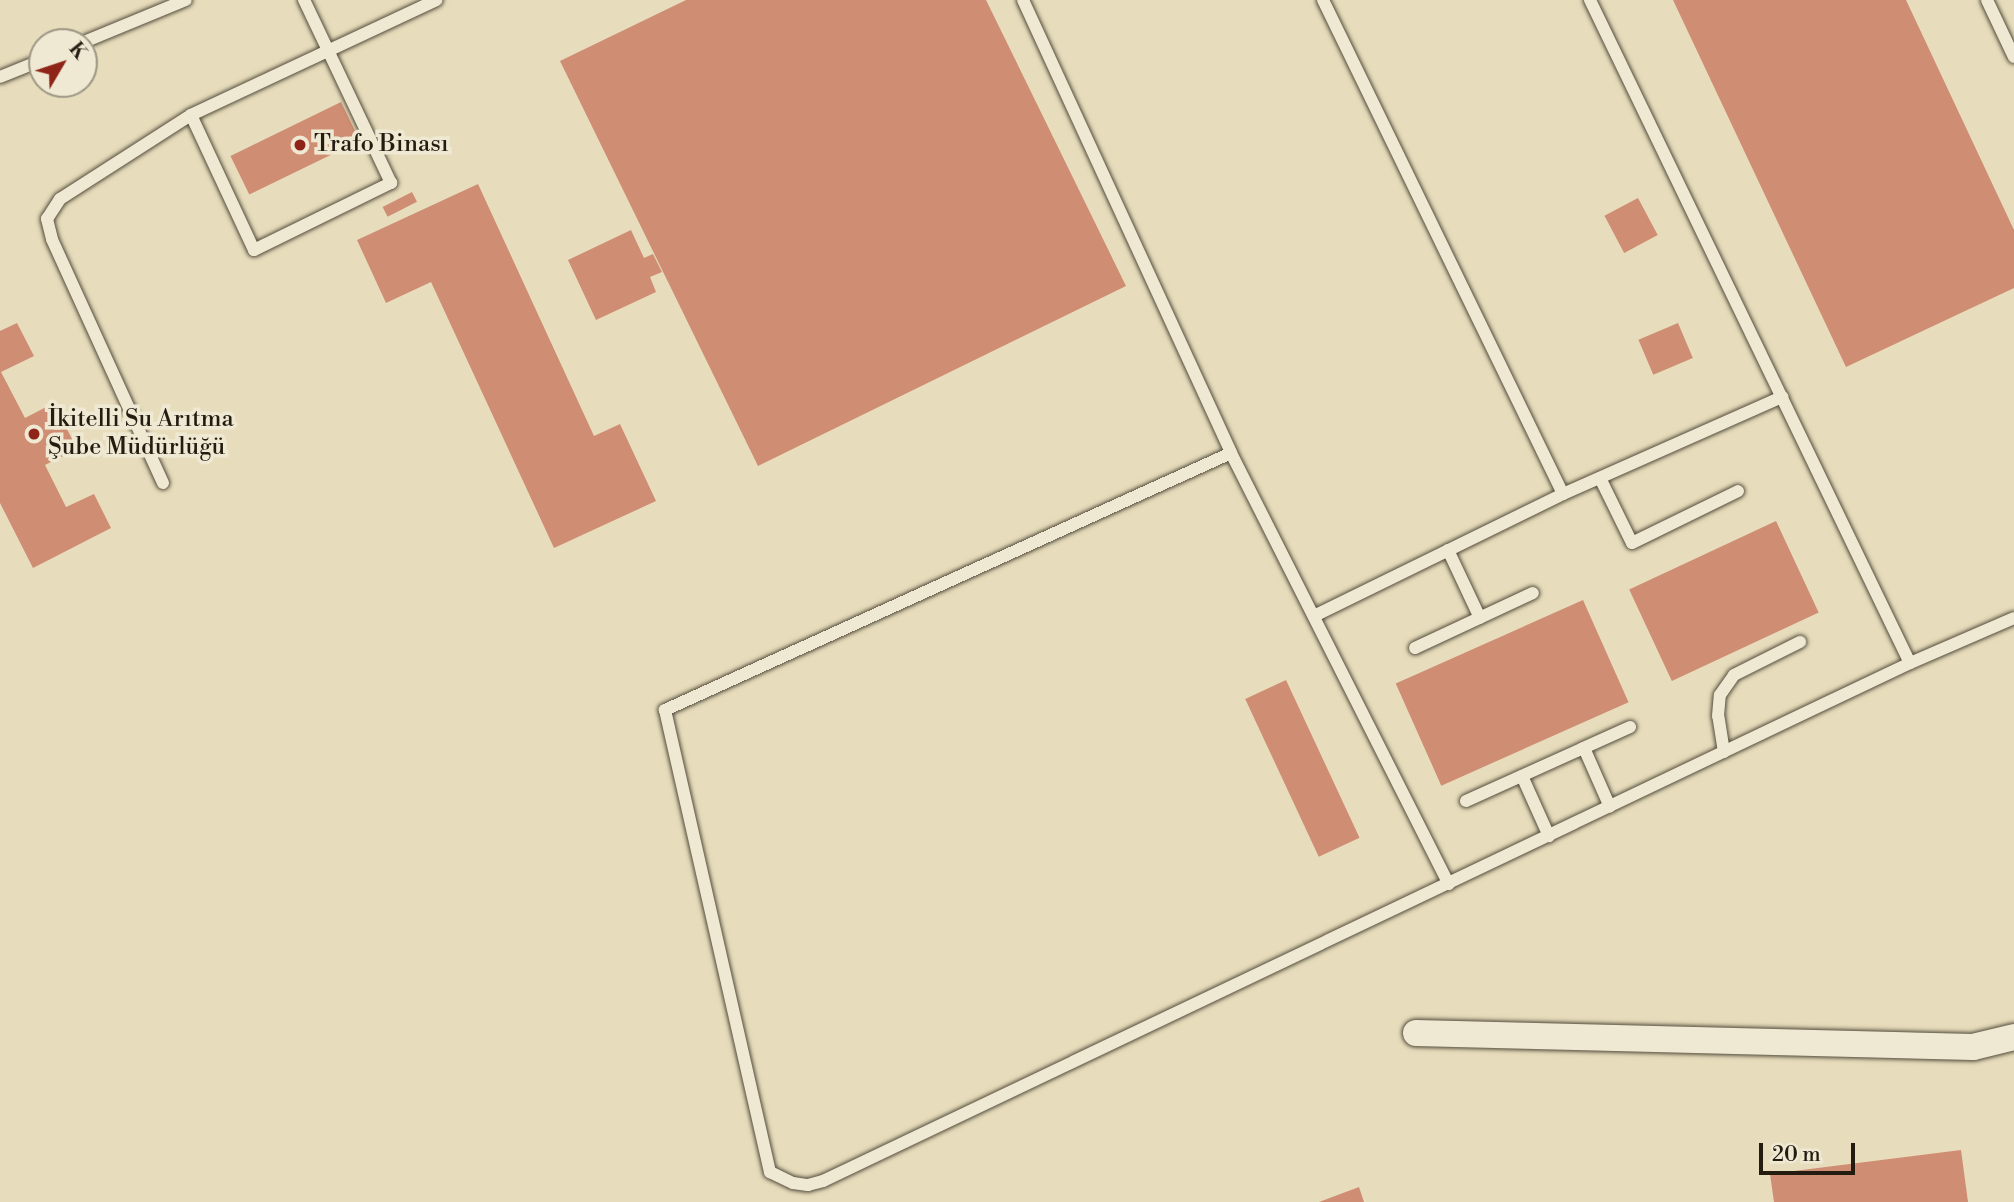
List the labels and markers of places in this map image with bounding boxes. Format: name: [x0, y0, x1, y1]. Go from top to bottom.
place label: Trafo Binası: [314, 131, 449, 159]
marker: Trafo Binası: [292, 137, 308, 153]
place label: İkitelli Su Arıtma Şube Müdürlüğü: [48, 406, 234, 462]
marker: İkitelli Su Arıtma Şube Müdürlüğü: [26, 426, 42, 442]

